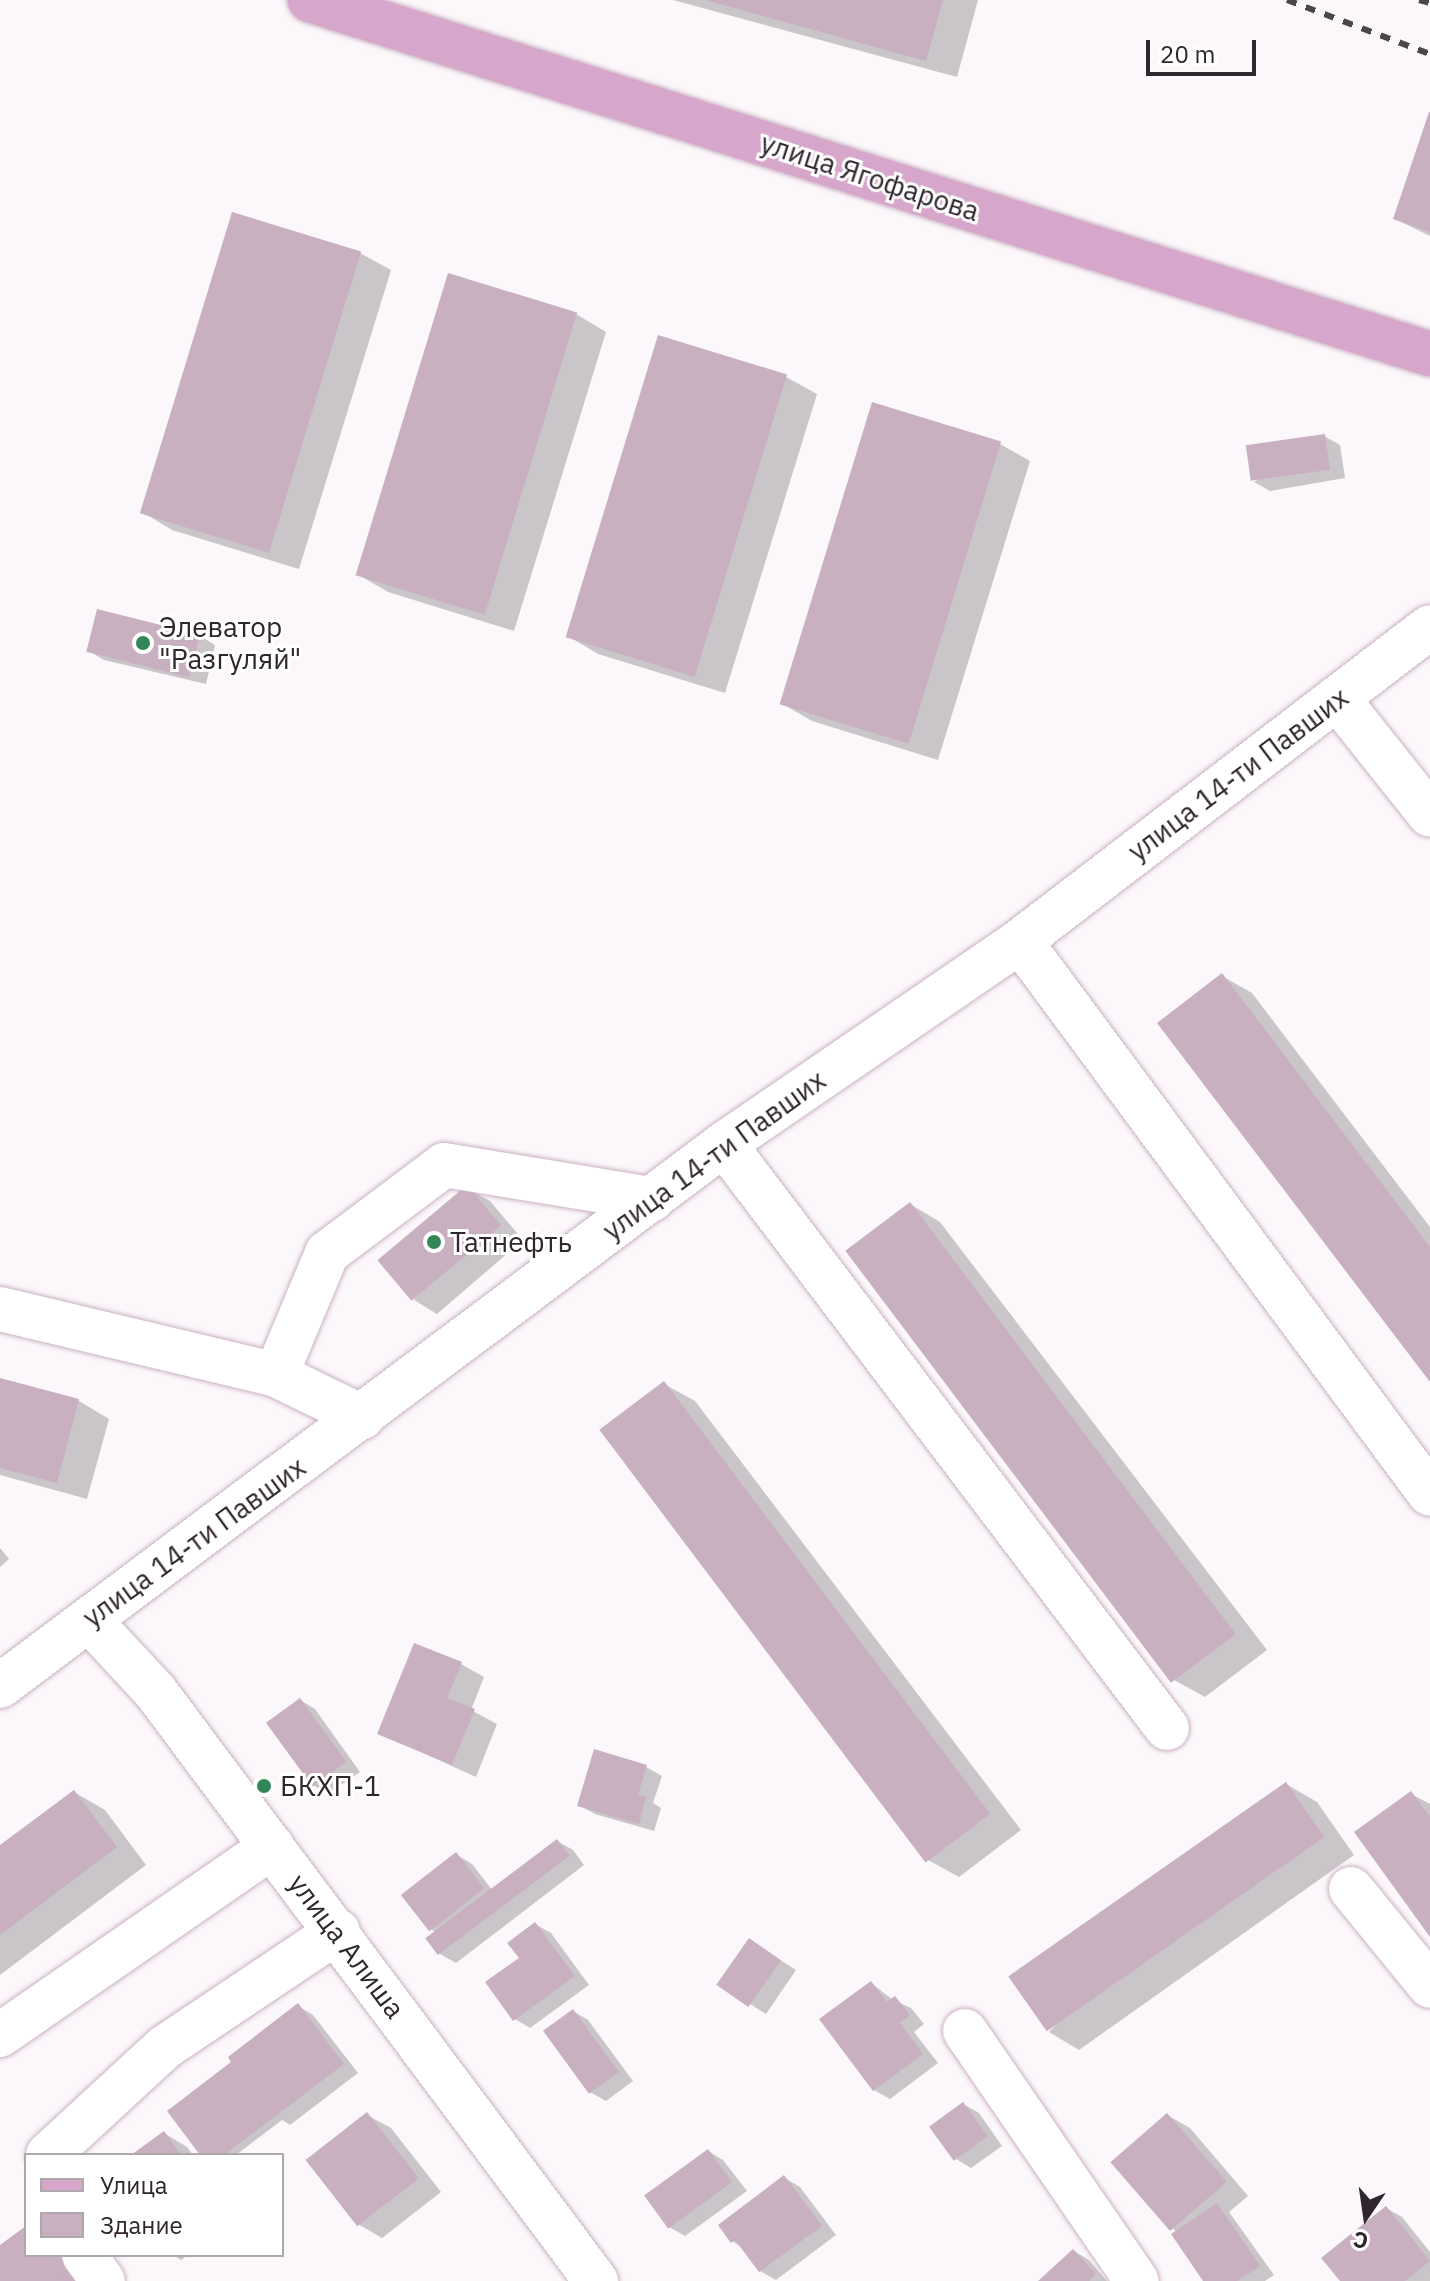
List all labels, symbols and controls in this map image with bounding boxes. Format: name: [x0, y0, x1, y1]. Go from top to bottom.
scale bar: [1150, 24, 1260, 74]
text: 20 m: [1160, 38, 1215, 70]
street label: улица Ягофарова: [756, 126, 984, 228]
place label: Элеватор "Разгуляй": [159, 610, 301, 676]
marker: Элеватор "Разгуляй": [134, 634, 152, 652]
street label: улица 14-ти Павших: [1121, 680, 1355, 868]
street label: улица 14-ти Павших: [596, 1063, 832, 1247]
place label: Татнефть: [450, 1225, 572, 1259]
marker: Татнефть: [425, 1233, 443, 1251]
street label: улица 14-ти Павших: [76, 1450, 312, 1634]
place label: БКХП-1: [280, 1769, 381, 1803]
marker: БКХП-1: [255, 1777, 273, 1795]
street label: улица Алиша: [282, 1867, 412, 2025]
legend: [24, 2153, 284, 2257]
text: Улица: [100, 2169, 168, 2201]
north arrow: [1326, 2177, 1406, 2257]
text: Здание: [100, 2209, 183, 2241]
text: С: [1350, 2225, 1371, 2257]

